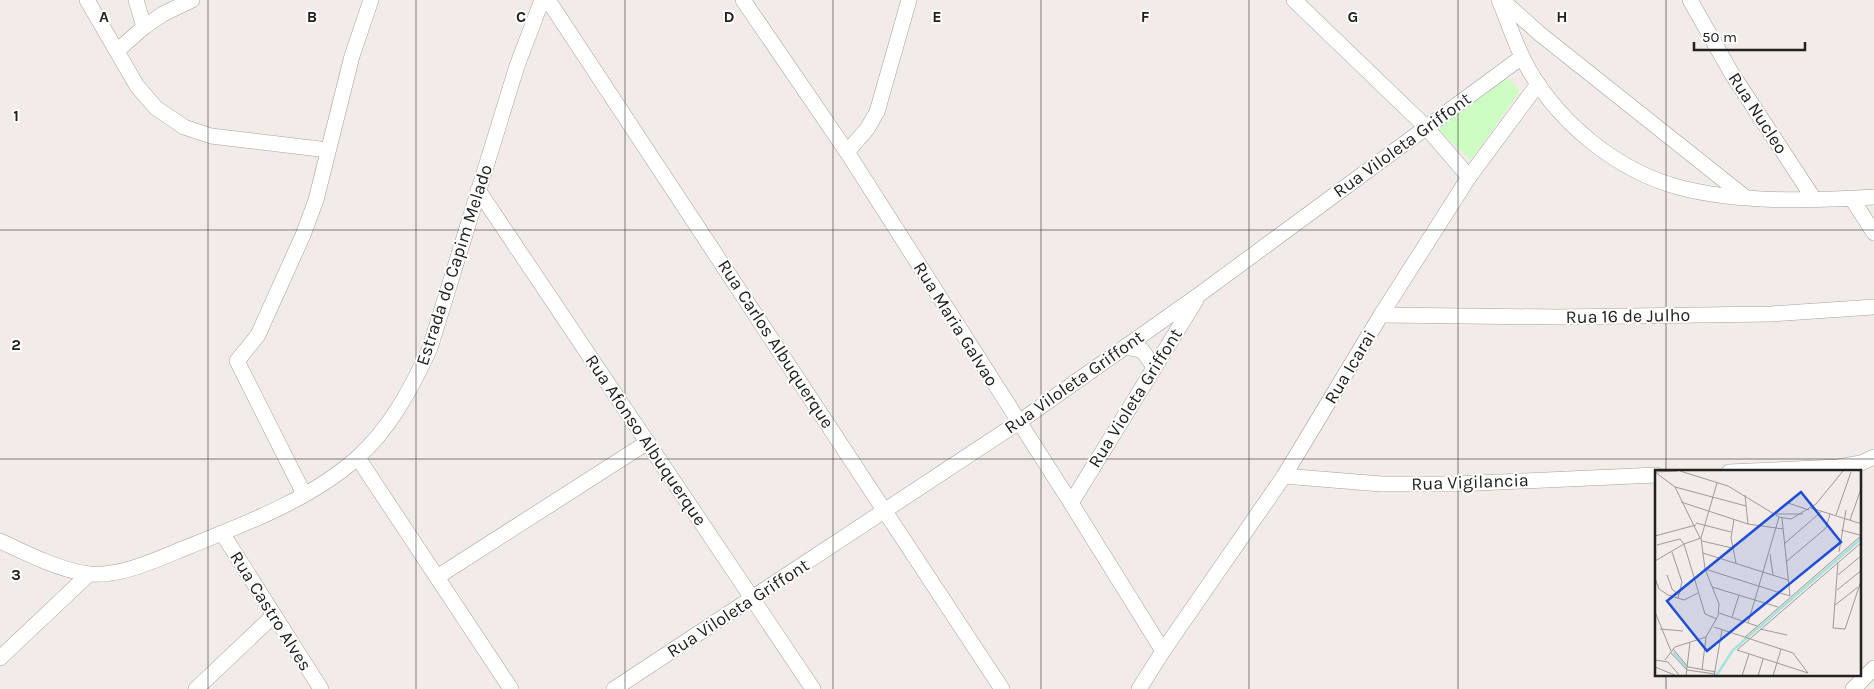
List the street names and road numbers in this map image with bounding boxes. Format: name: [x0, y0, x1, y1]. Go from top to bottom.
street label: Rua Nucleo: [1724, 68, 1792, 158]
street label: Rua Viloleta Griffont: [1329, 87, 1475, 202]
street label: Estrada do Capim Melado: [411, 162, 497, 368]
street label: Rua Carlos Albuquerque: [713, 255, 839, 433]
street label: Rua Maria Galvao: [909, 258, 1003, 390]
street label: Rua 16 de Julho: [1565, 304, 1691, 328]
street label: Rua Violeta Griffont: [1083, 324, 1187, 472]
street label: Rua Viloleta Griffont: [1000, 326, 1148, 438]
street label: Rua Icarai: [1319, 326, 1381, 408]
street label: Rua Afonso Albuquerque: [581, 350, 711, 530]
street label: Rua Vigilancia: [1411, 469, 1529, 495]
street label: Rua Castro Alves: [225, 547, 317, 675]
street label: Rua Viloleta Griffont: [663, 554, 813, 662]

